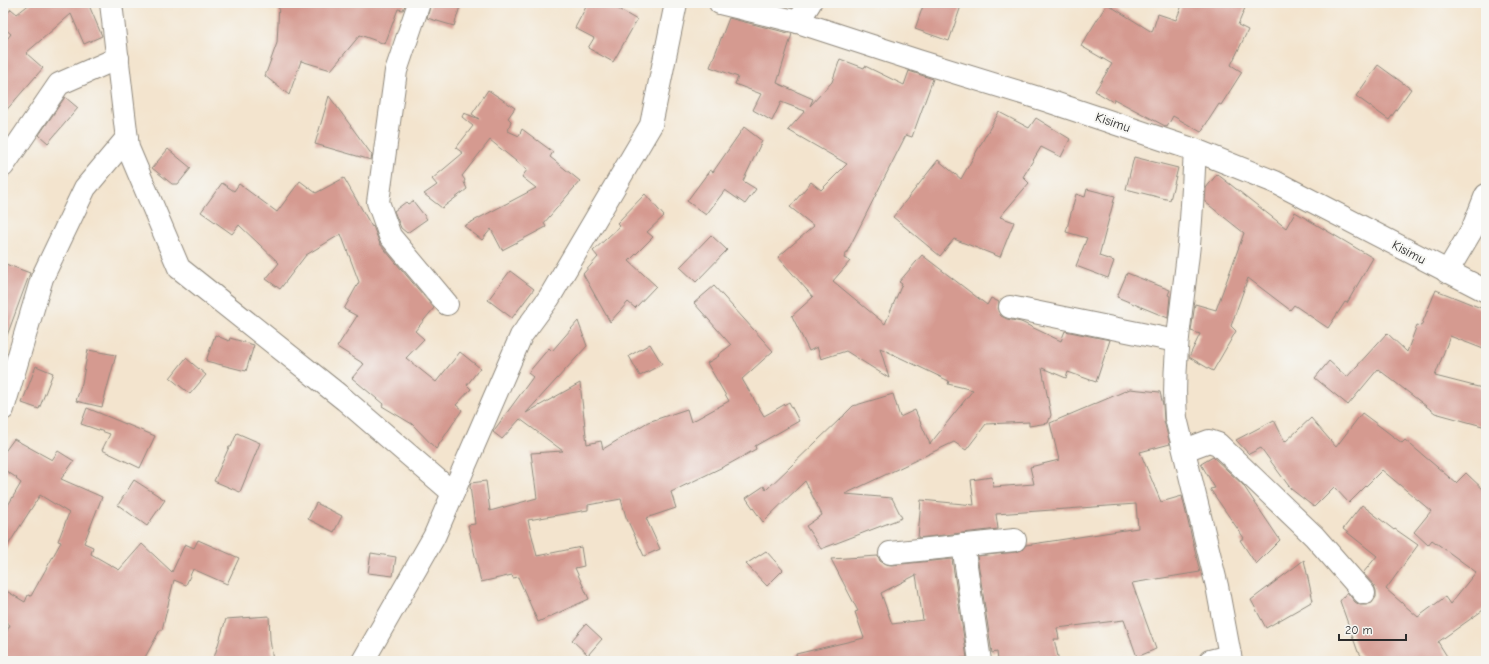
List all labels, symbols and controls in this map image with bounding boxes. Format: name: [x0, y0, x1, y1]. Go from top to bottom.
street label: Kisimu: [1094, 109, 1132, 135]
street label: Kisimu: [1390, 237, 1428, 267]
scale bar: [1339, 616, 1406, 642]
text: 20 m: [1345, 623, 1373, 637]

